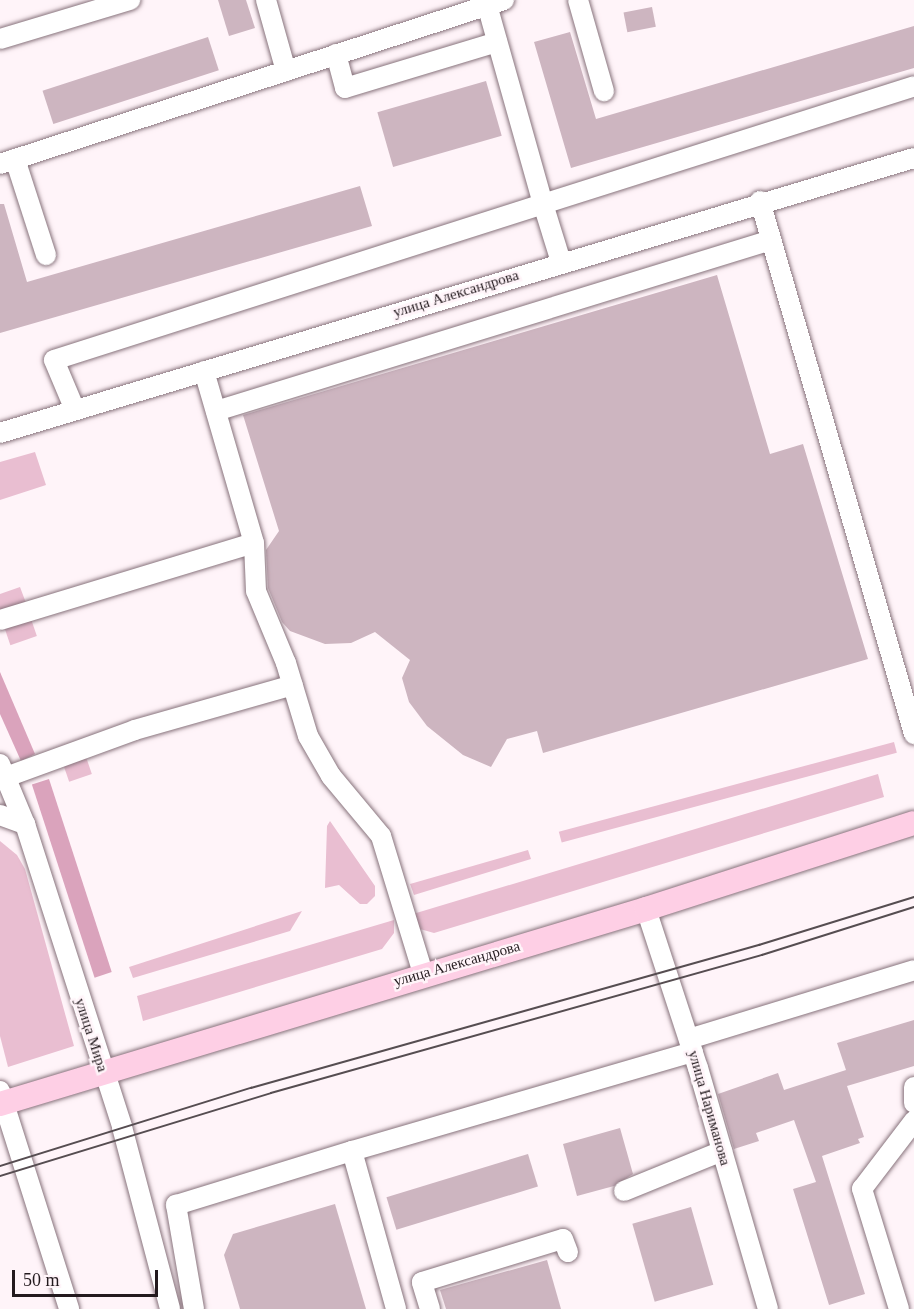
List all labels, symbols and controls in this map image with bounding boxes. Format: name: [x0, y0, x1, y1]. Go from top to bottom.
street label: улица Александрова: [391, 266, 521, 322]
street label: улица Александрова: [392, 937, 522, 991]
street label: улица Мира: [71, 996, 111, 1074]
street label: улица Нариманова: [684, 1048, 734, 1168]
scale bar: [15, 1258, 160, 1296]
text: 50 m: [23, 1270, 60, 1290]

